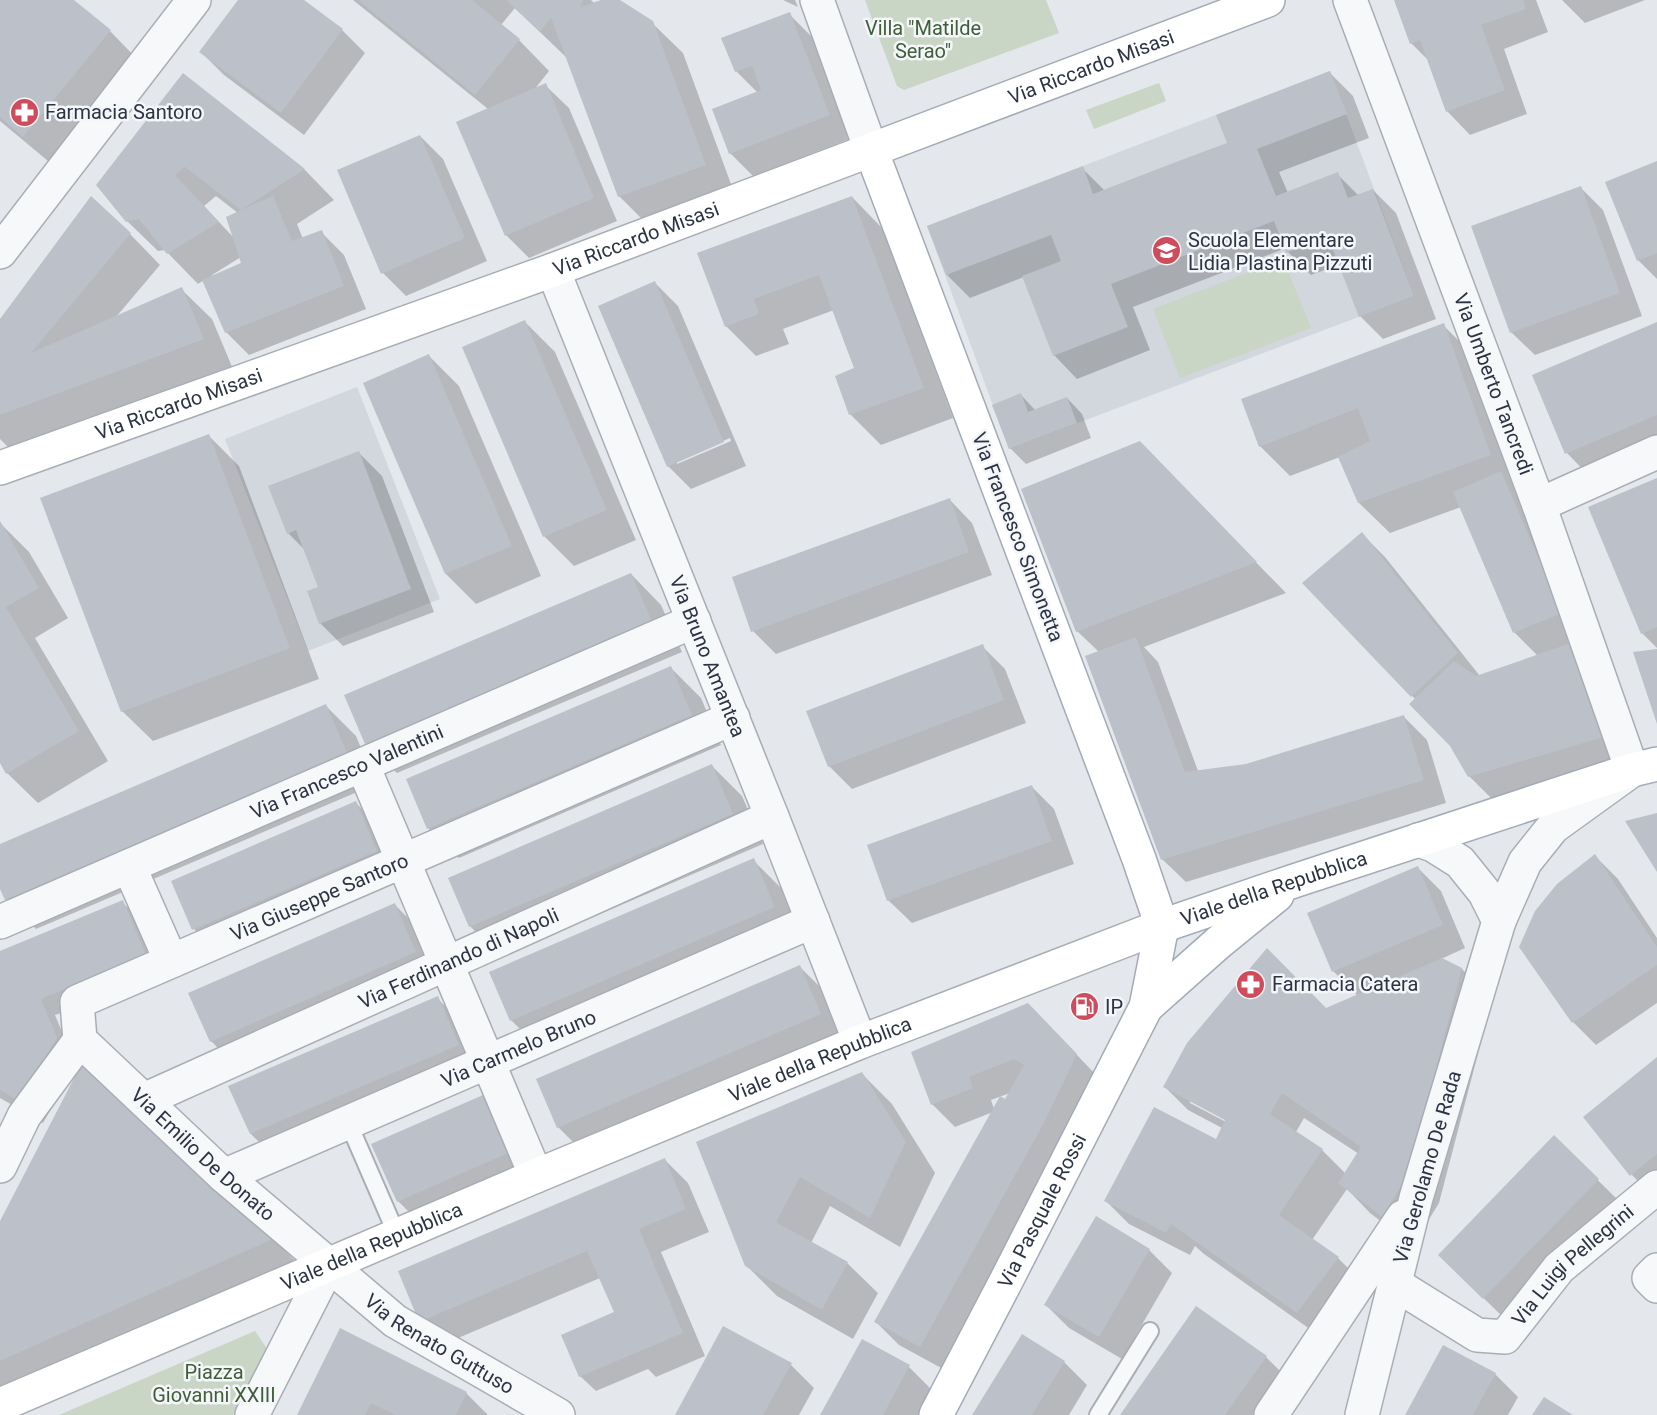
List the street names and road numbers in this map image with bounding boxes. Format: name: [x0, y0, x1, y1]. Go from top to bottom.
street label: Via Riccardo Misasi: [1005, 25, 1177, 109]
street label: Via Riccardo Misasi: [550, 197, 722, 281]
street label: Via Umberto Tancredi: [1449, 290, 1539, 478]
street label: Via Riccardo Misasi: [92, 363, 266, 445]
street label: Via Francesco Simonetta: [967, 429, 1069, 645]
street label: Via Bruno Amantea: [665, 572, 751, 740]
street label: Via Francesco Valentini: [247, 719, 447, 824]
street label: Viale della Repubblica: [1177, 846, 1370, 931]
street label: Via Giuseppe Santoro: [227, 848, 412, 946]
street label: Via Ferdinando di Napoli: [355, 903, 562, 1014]
street label: Via Carmelo Bruno: [437, 1004, 600, 1093]
street label: Viale della Repubblica: [725, 1011, 915, 1107]
street label: Via Gerolamo De Rada: [1388, 1068, 1466, 1266]
street label: Via Emilio De Donato: [126, 1083, 280, 1226]
street label: Via Pasquale Rossi: [992, 1130, 1091, 1292]
street label: Viale della Repubblica: [277, 1197, 466, 1296]
street label: Via Luigi Pellegrini: [1507, 1199, 1639, 1330]
street label: Via Renato Guttuso: [360, 1289, 518, 1399]

